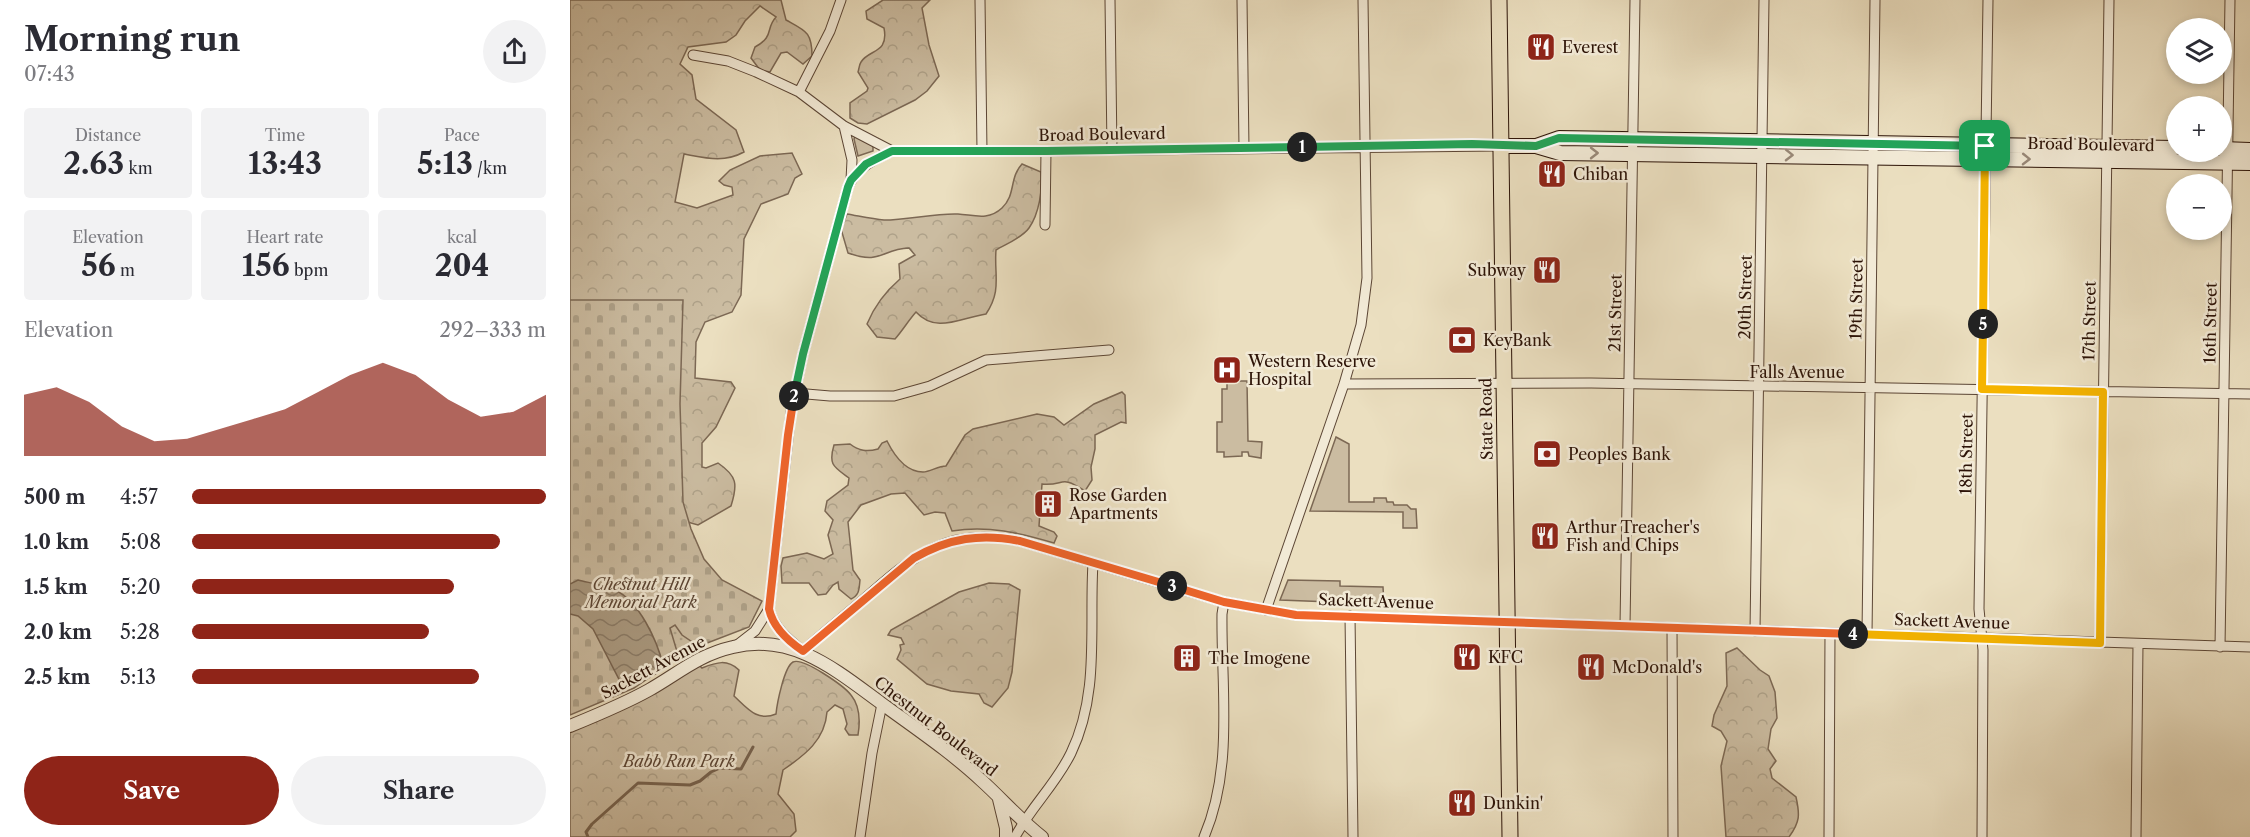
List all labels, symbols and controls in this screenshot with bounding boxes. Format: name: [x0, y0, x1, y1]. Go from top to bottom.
map controls: [2166, 18, 2232, 240]
button: layers: [2166, 18, 2232, 84]
text: Morning run: [24, 19, 240, 60]
button: share: [483, 20, 546, 83]
restaurant icon: Everest: [1525, 31, 1557, 63]
place label: Everest: [1562, 37, 1619, 57]
text: 07:43: [24, 62, 75, 86]
button: +: [2166, 96, 2232, 162]
pin: [1959, 120, 2010, 171]
street label: Broad Boulevard: [1038, 123, 1166, 145]
text: Distance: [75, 125, 141, 145]
text: Time: [265, 125, 305, 145]
text: Pace: [444, 125, 480, 145]
icon: arrive: [1968, 129, 2001, 162]
pin: 1: [1287, 132, 1317, 162]
street label: Broad Boulevard: [2027, 133, 2155, 155]
text: 1: [1298, 137, 1306, 157]
text: 2.63: [63, 145, 124, 182]
text: 13:43: [248, 145, 322, 182]
text: 5:13: [417, 145, 473, 182]
one-way arrow: [1589, 147, 1598, 159]
one-way arrow: [1784, 149, 1793, 161]
one-way arrow: [2021, 153, 2030, 166]
text: km: [124, 158, 153, 178]
text: /km: [473, 158, 507, 178]
restaurant icon: Chiban: [1536, 158, 1568, 190]
place label: Chiban: [1573, 164, 1628, 184]
button: −: [2166, 174, 2232, 240]
text: Elevation: [72, 227, 144, 247]
text: Heart rate: [246, 227, 324, 247]
text: kcal: [447, 227, 477, 247]
text: 56: [81, 247, 116, 284]
text: 156: [242, 247, 290, 284]
text: 204: [435, 247, 489, 284]
restaurant icon: Subway: [1531, 254, 1563, 286]
street label: 20th Street: [1734, 254, 1756, 339]
street label: 19th Street: [1845, 258, 1867, 340]
text: m: [116, 260, 135, 280]
text: bpm: [290, 260, 328, 280]
place label: Subway: [1468, 260, 1527, 280]
street label: 21st Street: [1604, 273, 1626, 352]
street label: 17th Street: [2078, 281, 2100, 361]
street label: 16th Street: [2199, 282, 2221, 364]
pin: 5: [1968, 309, 1998, 339]
text: 5: [1979, 314, 1987, 334]
text: Elevation: [24, 318, 113, 342]
text: 292–333 m: [439, 318, 546, 342]
bank icon: KeyBank: [1446, 324, 1478, 356]
place label: KeyBank: [1483, 330, 1552, 350]
place label: Western Reserve Hospital: [1247, 351, 1376, 389]
hospital icon: Western Reserve Hospital: [1211, 354, 1243, 386]
street label: Falls Avenue: [1749, 362, 1845, 382]
street label: State Road: [1475, 378, 1497, 460]
pin: 2: [779, 381, 809, 411]
text: 2: [789, 386, 799, 406]
street label: 18th Street: [1955, 413, 1977, 495]
bank icon: Peoples Bank: [1531, 438, 1563, 470]
place label: Peoples Bank: [1568, 444, 1671, 464]
text: 500 m: [24, 485, 85, 509]
text: 4:57: [120, 485, 158, 509]
place label: Rose Garden Apartments: [1068, 485, 1167, 523]
building icon: Rose Garden Apartments: [1032, 488, 1064, 520]
place label: Arthur Treacher's Fish and Chips: [1565, 517, 1700, 555]
restaurant icon: Arthur Treacher's Fish and Chips: [1529, 520, 1561, 552]
text: 1.0 km: [24, 530, 89, 554]
text: 5:08: [120, 530, 161, 554]
pin: 3: [1157, 571, 1187, 601]
park label: Chestnut Hill Memorial Park: [583, 574, 697, 612]
text: 1.5 km: [24, 575, 88, 599]
text: 5:20: [120, 575, 161, 599]
text: 3: [1167, 576, 1177, 596]
street label: Sackett Avenue: [1318, 589, 1434, 613]
street label: Sackett Avenue: [1894, 609, 2010, 633]
pin: 4: [1838, 619, 1868, 649]
text: 2.0 km: [24, 620, 92, 644]
text: 5:28: [120, 620, 160, 644]
text: 4: [1848, 624, 1858, 644]
street label: Sackett Avenue: [597, 631, 709, 703]
restaurant icon: KFC: [1451, 641, 1483, 673]
building icon: The Imogene: [1171, 642, 1203, 674]
place label: KFC: [1488, 647, 1523, 667]
place label: The Imogene: [1208, 648, 1310, 668]
restaurant icon: McDonald's: [1575, 651, 1607, 683]
place label: McDonald's: [1612, 657, 1702, 677]
text: 2.5 km: [24, 665, 91, 689]
text: 5:13: [120, 665, 156, 689]
street label: Chestnut Boulevard: [870, 672, 1002, 780]
park label: Babb Run Park: [621, 751, 735, 771]
button: Save: [24, 756, 279, 825]
button: Share: [291, 756, 546, 825]
restaurant icon: Dunkin': [1446, 787, 1478, 819]
place label: Dunkin': [1483, 793, 1543, 813]

